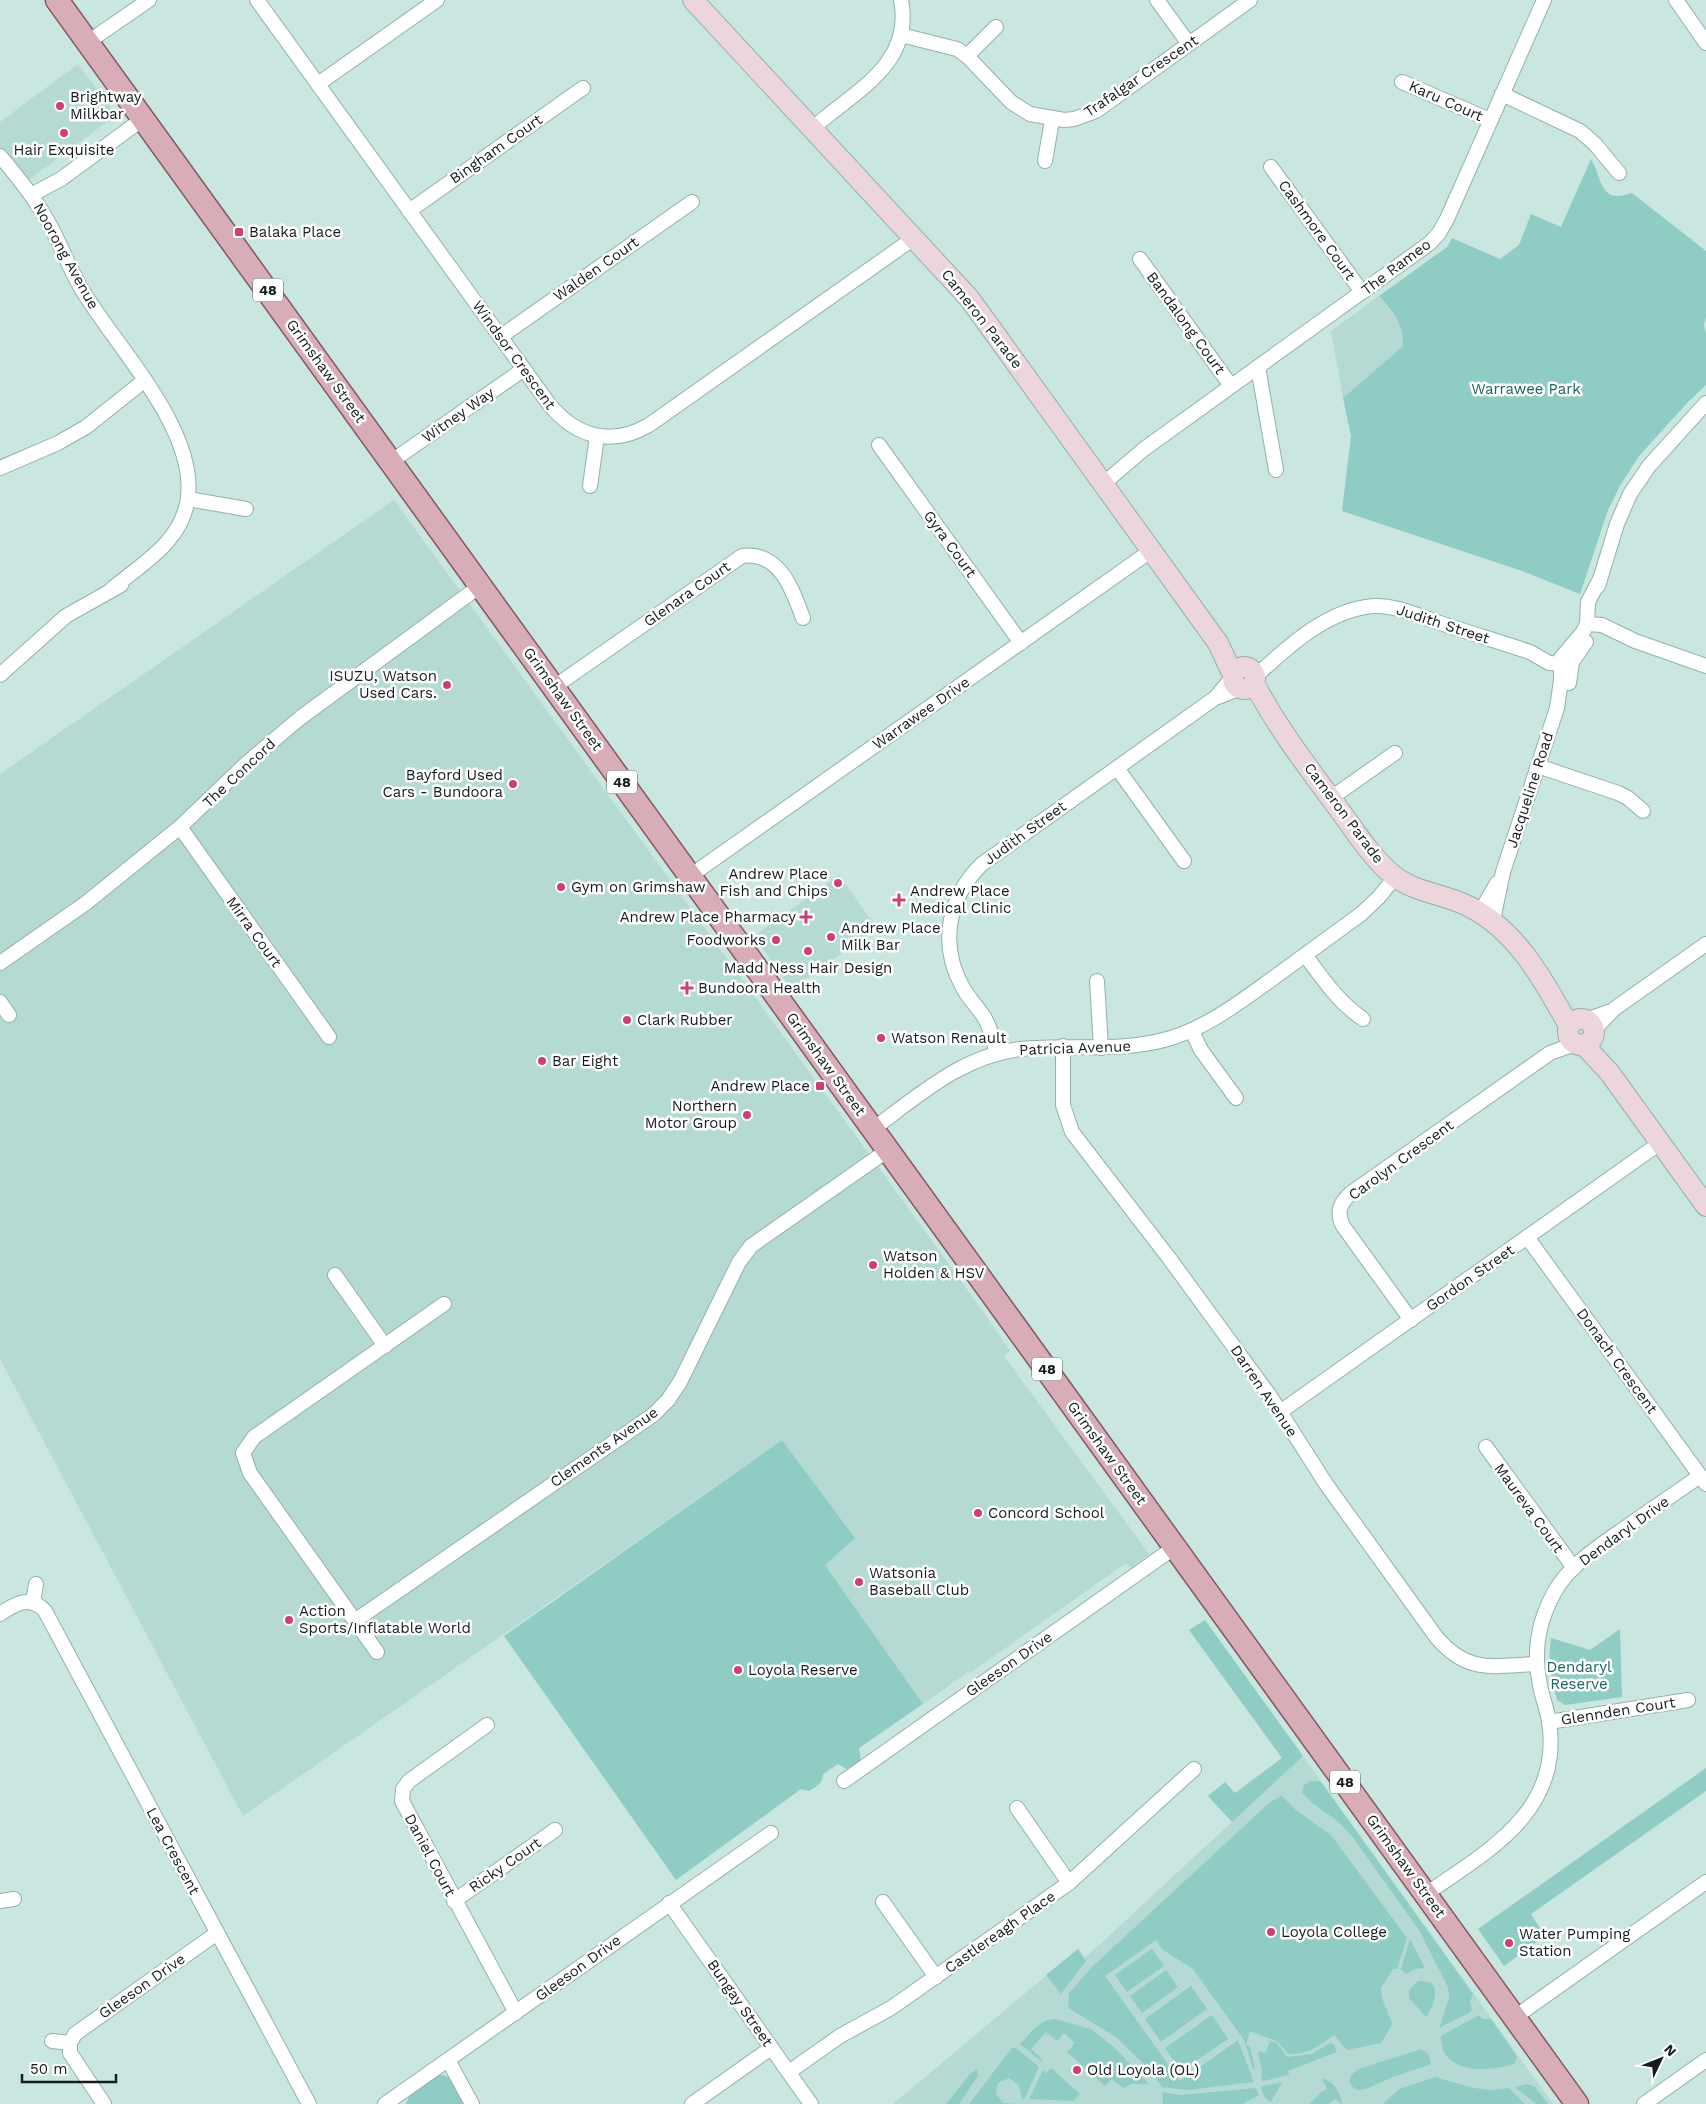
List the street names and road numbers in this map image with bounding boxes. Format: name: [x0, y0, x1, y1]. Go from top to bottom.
street label: Trafalgar Crescent: [1081, 31, 1202, 121]
street label: Karu Court: [1406, 77, 1486, 126]
street label: Bingham Court: [446, 110, 546, 188]
street label: Cashmore Court: [1275, 176, 1360, 284]
street label: Noorong Avenue: [29, 200, 103, 312]
street label: Walden Court: [550, 233, 643, 305]
street label: The Rameo: [1358, 235, 1434, 299]
street label: Cameron Parade: [938, 266, 1026, 372]
street label: Bandalong Court: [1143, 268, 1230, 378]
road number: 48: [253, 278, 283, 302]
street label: Windsor Crescent: [468, 297, 560, 414]
street label: Grimshaw Street: [282, 316, 370, 427]
street label: Witney Way: [418, 383, 498, 446]
street label: Gyra Court: [920, 507, 981, 581]
street label: Glenara Court: [640, 557, 734, 630]
street label: Judith Street: [1394, 600, 1493, 648]
street label: Grimshaw Street: [519, 644, 607, 755]
street label: Warrawee Drive: [869, 673, 973, 753]
street label: Jacqueline Road: [1503, 730, 1557, 850]
street label: The Concord: [199, 735, 279, 811]
street label: Cameron Parade: [1300, 759, 1388, 867]
road number: 48: [607, 770, 637, 794]
street label: Judith Street: [981, 797, 1070, 869]
street label: Mirra Court: [222, 893, 286, 971]
street label: Grimshaw Street: [782, 1009, 870, 1120]
street label: Patricia Avenue: [1019, 1037, 1131, 1059]
street label: Carolyn Crescent: [1345, 1115, 1458, 1204]
street label: Gordon Street: [1422, 1240, 1518, 1315]
street label: Donach Crescent: [1573, 1305, 1662, 1418]
street label: Darren Avenue: [1227, 1342, 1301, 1440]
road number: 48: [1032, 1358, 1062, 1380]
street label: Grimshaw Street: [1063, 1398, 1151, 1509]
street label: Clements Avenue: [547, 1403, 661, 1491]
street label: Maureva Court: [1491, 1460, 1568, 1557]
street label: Dendaryl Drive: [1575, 1492, 1673, 1570]
street label: Gleeson Drive: [962, 1628, 1056, 1700]
street label: Glennden Court: [1559, 1693, 1677, 1729]
road number: 48: [1330, 1770, 1360, 1794]
street label: Lea Crescent: [143, 1804, 204, 1898]
street label: Daniel Court: [401, 1811, 460, 1900]
street label: Grimshaw Street: [1362, 1811, 1450, 1922]
street label: Ricky Court: [466, 1833, 545, 1896]
street label: Castlereagh Place: [941, 1887, 1059, 1977]
street label: Gleeson Drive: [532, 1931, 624, 2005]
street label: Gleeson Drive: [95, 1950, 189, 2022]
street label: Bungay Street: [703, 1956, 777, 2051]

